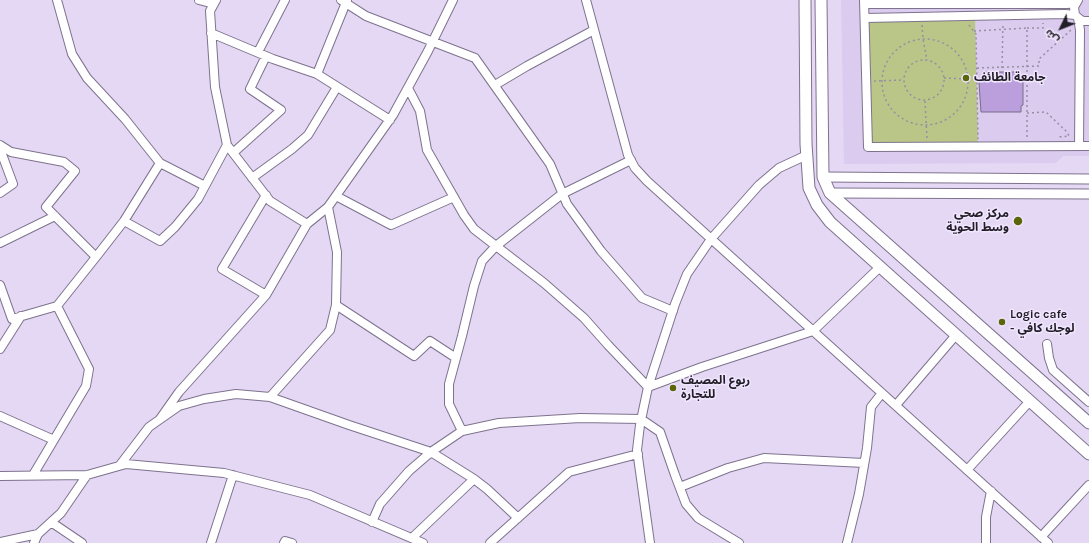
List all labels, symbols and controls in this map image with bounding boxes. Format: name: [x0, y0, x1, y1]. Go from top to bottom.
north arrow: [1041, 8, 1081, 48]
text: ش: [1042, 27, 1062, 46]
place label: جامعة الطائف: [974, 71, 1046, 85]
marker: جامعة الطائف: [961, 73, 971, 83]
place label: مركز صحي وسط الحوية: [946, 207, 1009, 235]
marker: مركز صحي وسط الحوية: [1012, 215, 1024, 227]
place label: Logic cafe - لوجك كافي: [1010, 308, 1075, 336]
marker: Logic cafe - لوجك كافي: [997, 317, 1007, 327]
place label: ربوع المصيف للتجارة: [681, 374, 750, 402]
marker: ربوع المصيف للتجارة: [668, 383, 678, 393]

